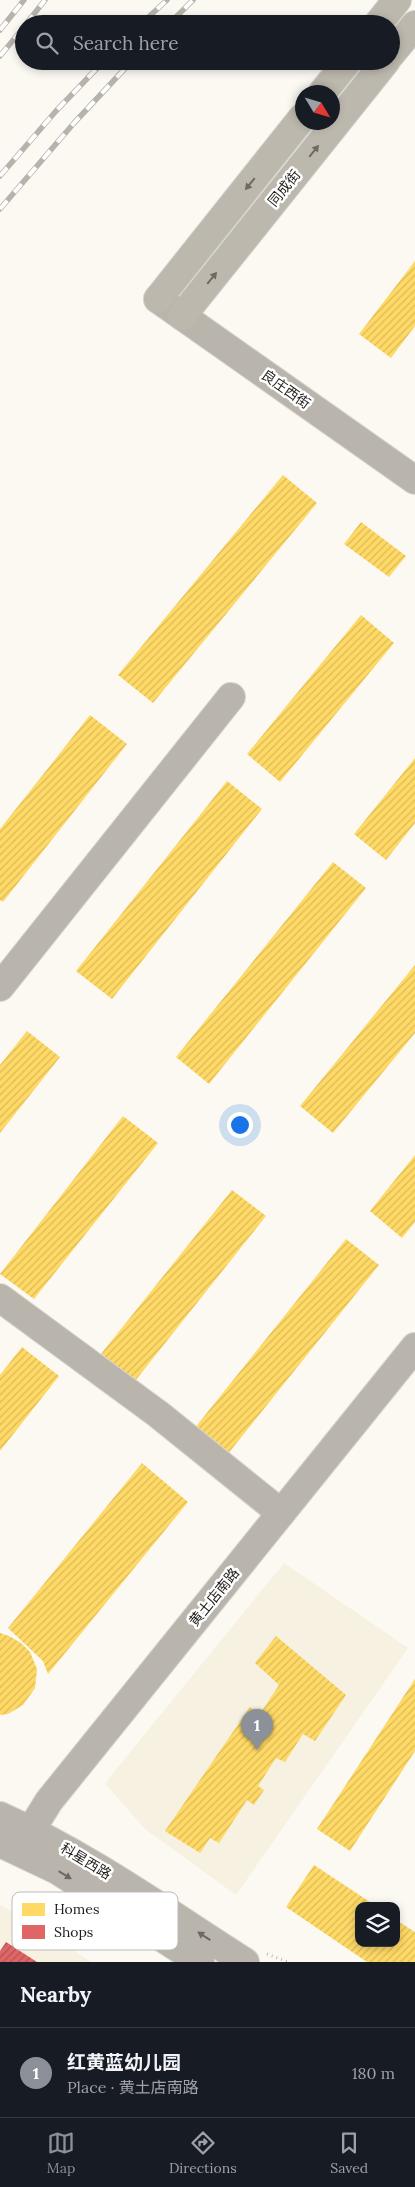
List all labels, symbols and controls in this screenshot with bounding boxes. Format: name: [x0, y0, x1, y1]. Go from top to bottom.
search box: [15, 15, 400, 70]
icon: search: [33, 29, 61, 57]
text: Search here: [73, 31, 179, 55]
north arrow: [295, 85, 340, 130]
one-way arrow: [308, 145, 319, 158]
street label: 同成街: [264, 166, 304, 210]
one-way arrow: [245, 177, 256, 190]
one-way arrow: [207, 271, 218, 284]
street label: 良庄西街: [258, 366, 314, 412]
your location: [227, 1112, 253, 1138]
street label: 黄土店南路: [185, 1564, 243, 1630]
pin: 1: [241, 1709, 273, 1750]
street label: 科星西路: [57, 1839, 115, 1883]
one-way arrow: [58, 1870, 71, 1879]
legend: [12, 1892, 178, 1950]
text: Homes: [54, 1900, 99, 1918]
map controls: [355, 1902, 400, 1947]
button: layers: [355, 1902, 400, 1947]
text: Shops: [54, 1923, 93, 1941]
one-way arrow: [197, 1931, 210, 1940]
text: Nearby: [20, 1981, 91, 2008]
text: 红黄蓝幼儿园: [67, 2050, 181, 2074]
text: 1: [33, 2063, 39, 2083]
text: 180 m: [352, 2063, 395, 2083]
text: Place · 黄土店南路: [67, 2077, 199, 2097]
tab: Map: [47, 2129, 75, 2177]
tab: Directions: [169, 2129, 237, 2177]
tab: Saved: [330, 2129, 368, 2177]

